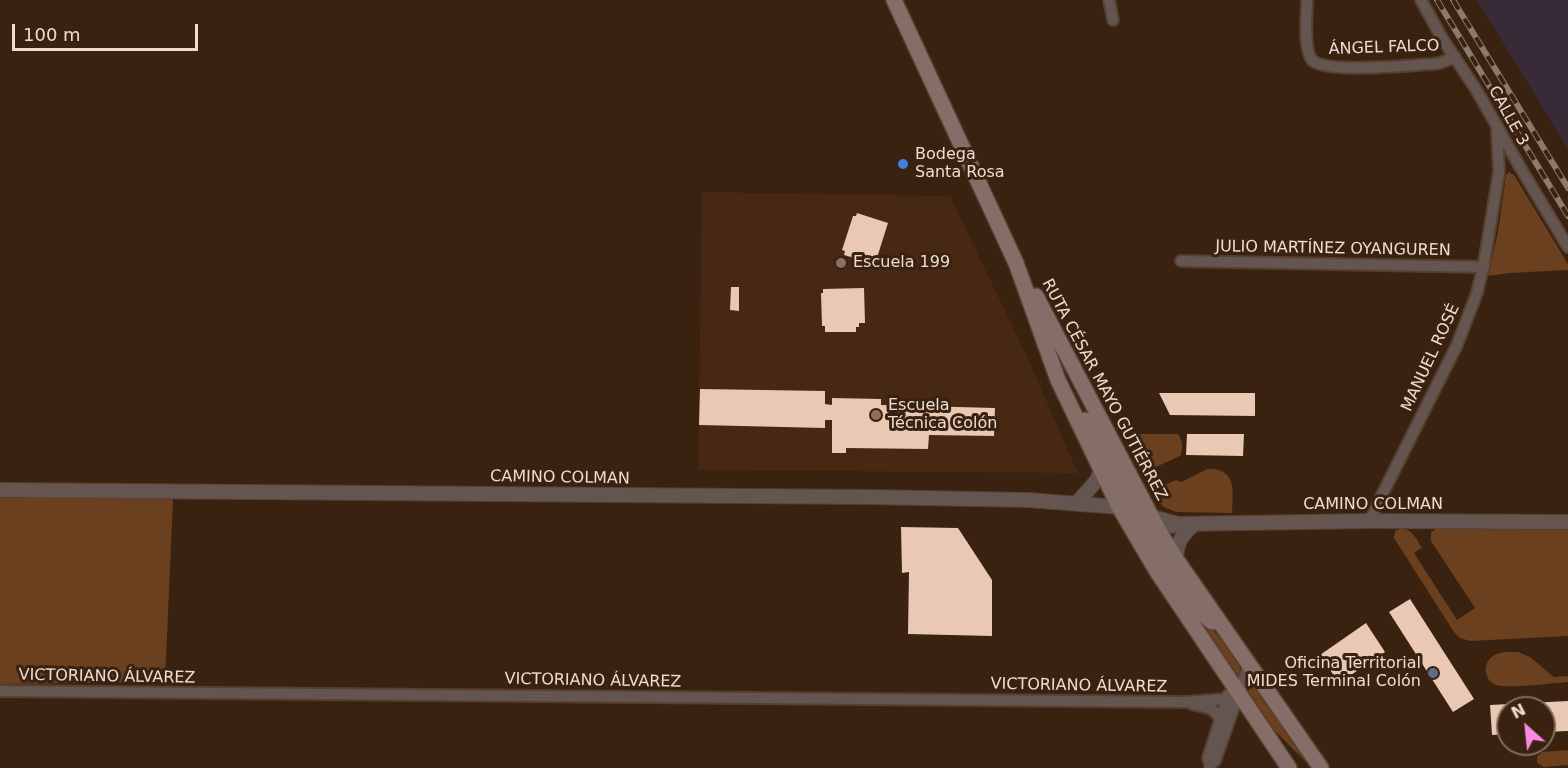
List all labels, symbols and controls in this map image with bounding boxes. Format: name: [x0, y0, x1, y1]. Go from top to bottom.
scale bar: [15, 12, 201, 50]
text: 100 m: [23, 24, 81, 45]
street label: ÁNGEL FALCO: [1328, 36, 1440, 60]
street label: CALLE 3: [1484, 83, 1532, 149]
place label: Bodega Santa Rosa: [915, 145, 1005, 183]
marker: Bodega Santa Rosa: [896, 157, 910, 171]
street label: JULIO MARTÍNEZ OYANGUREN: [1215, 237, 1451, 261]
place label: Escuela 199: [853, 253, 950, 273]
marker: Escuela 199: [834, 256, 848, 270]
street label: RUTA CÉSAR MAYO GUTIÉRREZ: [1037, 276, 1171, 504]
street label: MANUEL ROSÉ: [1398, 301, 1464, 415]
place label: Escuela Técnica Colón: [888, 396, 997, 434]
marker: Escuela Técnica Colón: [869, 408, 883, 422]
street label: CAMINO COLMAN: [490, 467, 630, 489]
street label: CAMINO COLMAN: [1303, 495, 1443, 515]
place label: Oficina Territorial MIDES Terminal Colón: [1247, 654, 1421, 692]
street label: VICTORIANO ÁLVAREZ: [18, 666, 196, 688]
marker: Oficina Territorial MIDES Terminal Colón: [1426, 666, 1440, 680]
street label: VICTORIANO ÁLVAREZ: [504, 670, 682, 692]
street label: VICTORIANO ÁLVAREZ: [990, 675, 1168, 697]
north arrow: [1496, 696, 1556, 756]
text: N: [1508, 700, 1529, 723]

